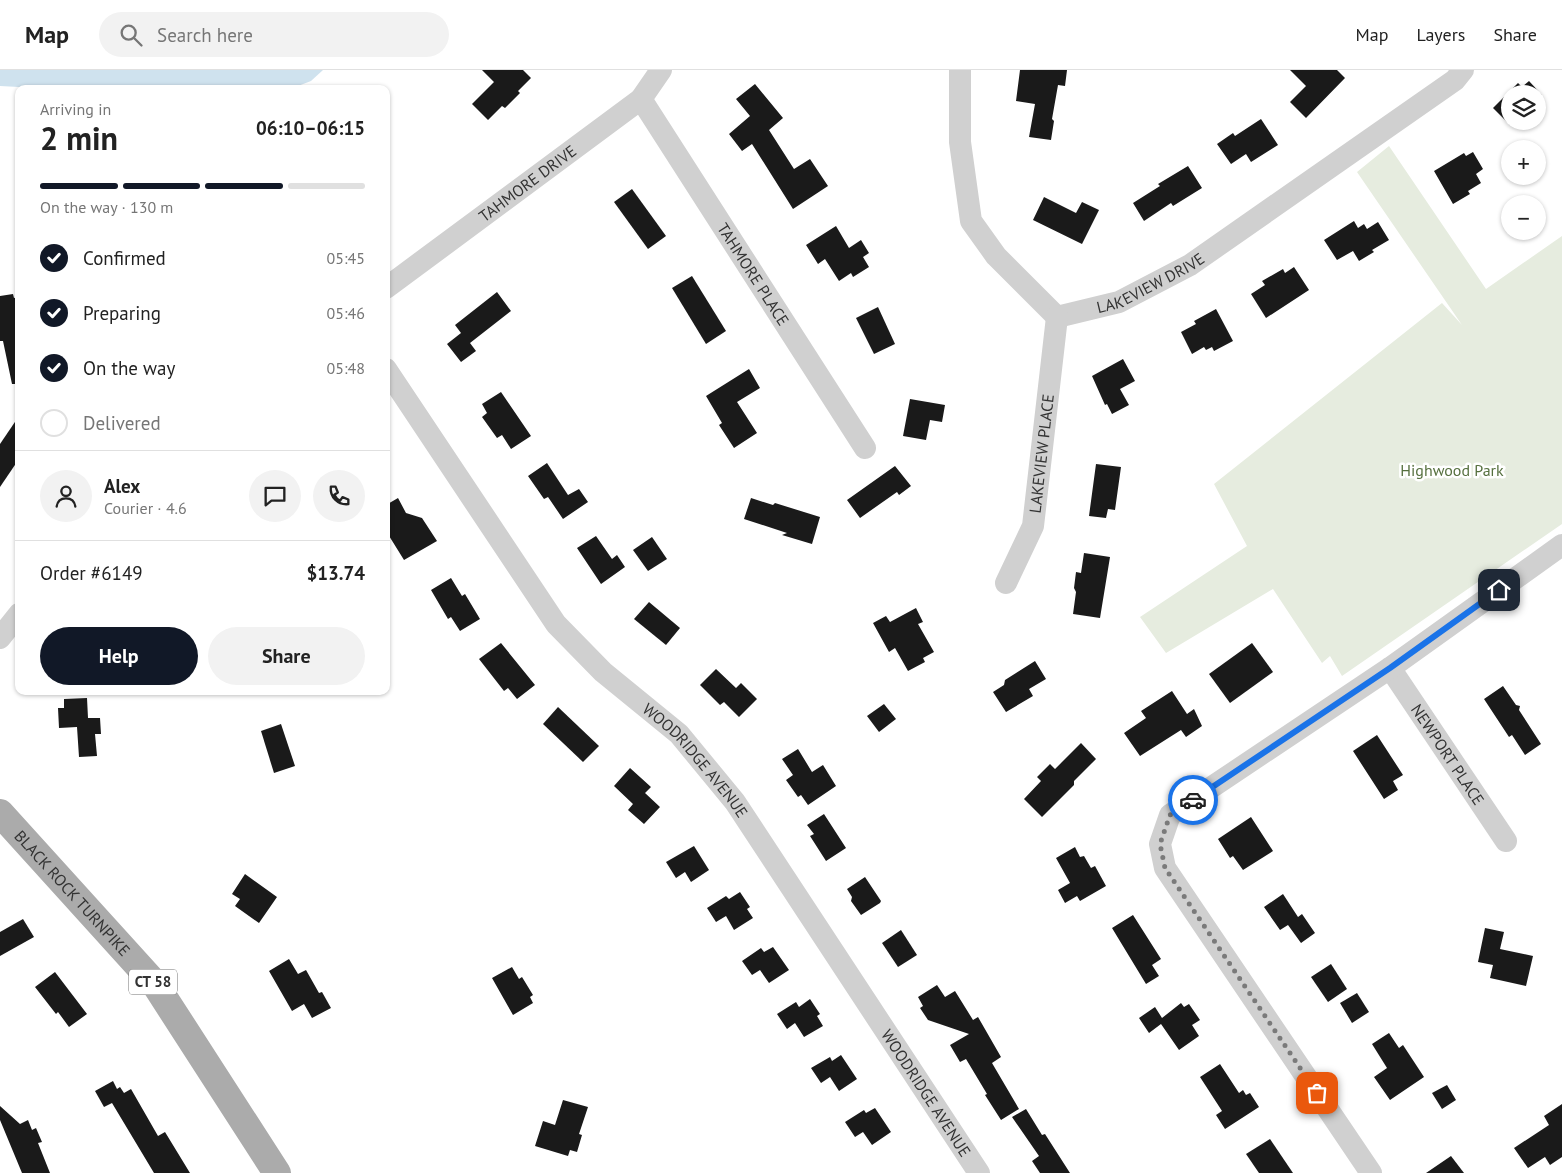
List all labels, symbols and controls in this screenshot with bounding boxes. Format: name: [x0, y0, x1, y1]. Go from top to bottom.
search box: [99, 12, 449, 57]
text: Map: [25, 19, 69, 50]
icon: search: [117, 21, 145, 49]
text: Search here: [157, 23, 253, 47]
text: Map: [1356, 23, 1388, 46]
text: Layers: [1416, 23, 1465, 46]
text: Share: [1493, 23, 1537, 46]
map controls: [1501, 85, 1546, 240]
button: layers: [1501, 85, 1546, 130]
text: Arriving in: [40, 99, 111, 119]
text: 06:10–06:15: [256, 116, 365, 140]
text: 2 min: [40, 117, 118, 159]
button: +: [1501, 140, 1546, 185]
street label: TAHMORE DRIVE: [475, 141, 580, 226]
button: −: [1501, 195, 1546, 240]
text: On the way · 130 m: [40, 197, 173, 217]
street label: TAHMORE PLACE: [713, 219, 794, 329]
icon: check: [40, 244, 68, 272]
text: Confirmed: [83, 246, 166, 270]
text: 05:45: [327, 248, 365, 268]
street label: LAKEVIEW DRIVE: [1095, 248, 1208, 317]
icon: check: [40, 299, 68, 327]
text: Preparing: [83, 301, 161, 325]
text: 05:46: [327, 303, 365, 323]
icon: check: [40, 354, 68, 382]
text: On the way: [83, 356, 175, 380]
text: 05:48: [327, 358, 365, 378]
street label: LAKEVIEW PLACE: [1025, 393, 1058, 514]
text: Delivered: [83, 411, 161, 435]
park label: Highwood Park: [1400, 460, 1504, 480]
button: person: [40, 470, 92, 522]
button: chat: [249, 470, 301, 522]
button: phone: [313, 470, 365, 522]
text: Alex: [104, 474, 140, 498]
text: Courier · 4.6: [104, 498, 187, 518]
text: Order #6149: [40, 561, 143, 585]
text: $13.74: [306, 561, 365, 585]
pin: [1478, 569, 1520, 611]
icon: home: [1485, 576, 1513, 604]
button: Help: [40, 627, 198, 685]
button: Share: [208, 627, 365, 685]
street label: WOODRIDGE AVENUE: [639, 699, 752, 821]
street label: NEWPORT PLACE: [1407, 700, 1489, 809]
courier: [1168, 775, 1218, 825]
icon: car: [1179, 786, 1207, 814]
street label: BLACK ROCK TURNPIKE: [10, 826, 135, 960]
road number: CT 58: [129, 970, 177, 994]
street label: WOODRIDGE AVENUE: [877, 1025, 975, 1160]
pin: [1296, 1072, 1338, 1114]
icon: bag: [1303, 1079, 1331, 1107]

